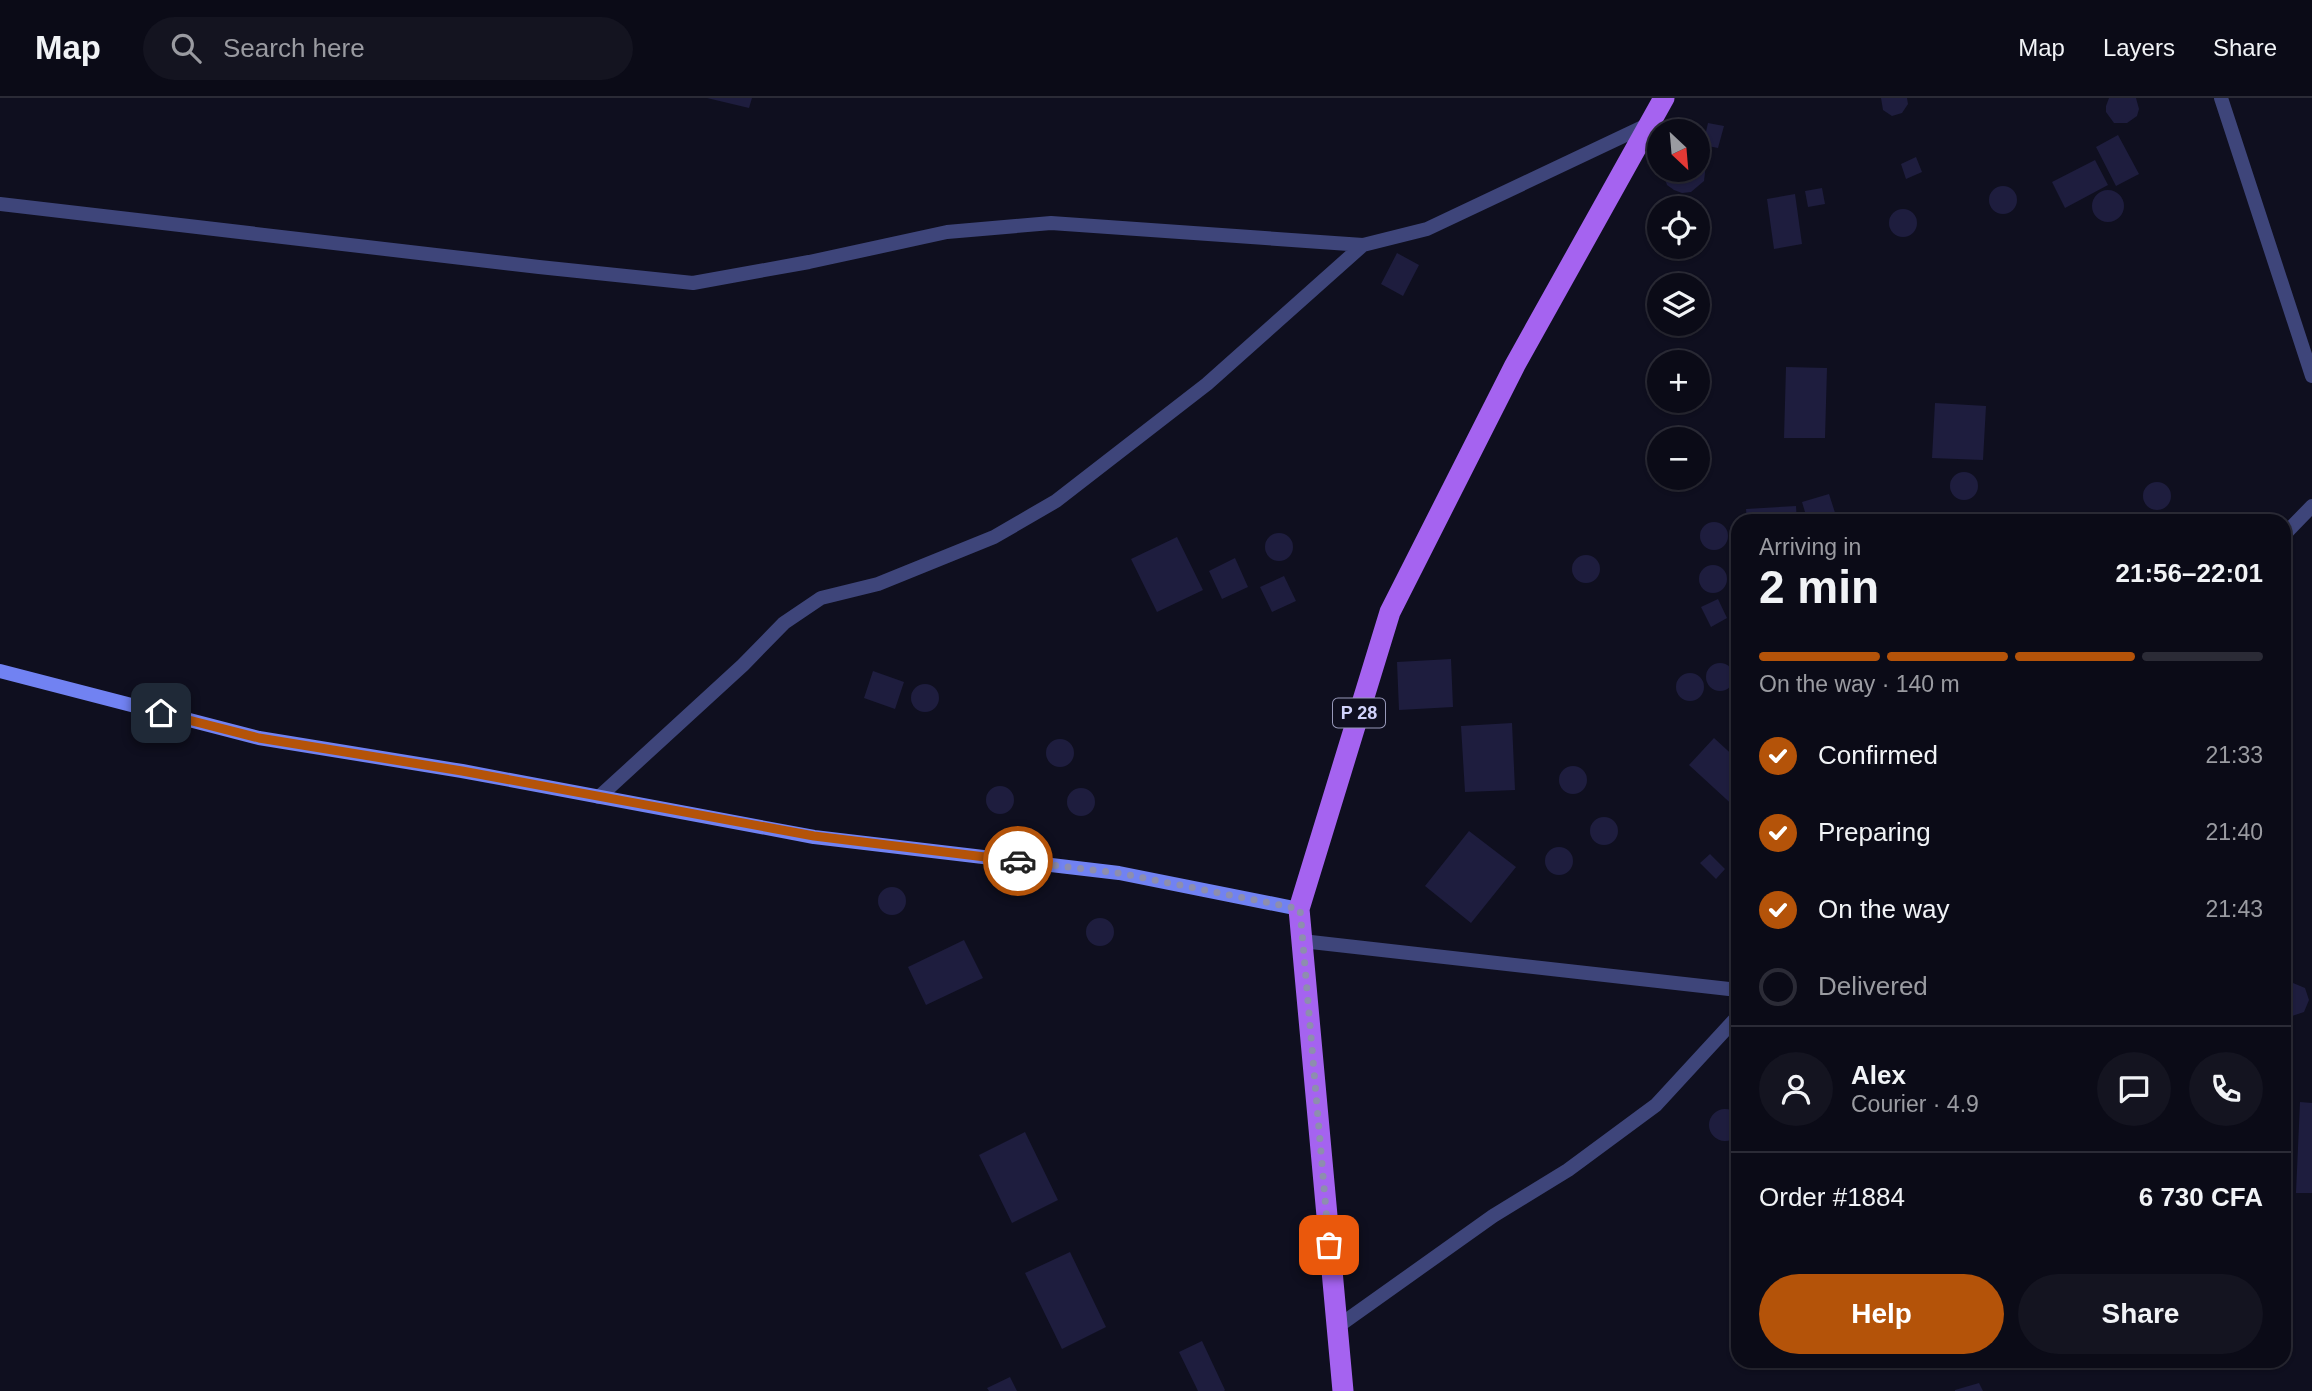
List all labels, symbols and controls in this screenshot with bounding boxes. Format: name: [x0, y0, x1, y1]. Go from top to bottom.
search box: [143, 17, 633, 80]
text: Map: [35, 29, 101, 66]
icon: search: [167, 29, 205, 67]
text: Search here: [223, 33, 365, 63]
text: Map: [2018, 34, 2065, 61]
text: Layers: [2103, 34, 2175, 61]
text: Share: [2213, 34, 2277, 61]
north arrow: [1647, 119, 1710, 182]
map controls: [1647, 119, 1710, 490]
button: locate: [1647, 196, 1710, 259]
button: layers: [1647, 273, 1710, 336]
button: +: [1647, 350, 1710, 413]
button: −: [1647, 427, 1710, 490]
text: Arriving in: [1759, 534, 1861, 560]
text: 21:56–22:01: [2116, 558, 2263, 588]
text: 2 min: [1759, 561, 1879, 613]
text: On the way · 140 m: [1759, 671, 1960, 697]
pin: [131, 683, 191, 743]
icon: home: [142, 694, 180, 732]
road number: P 28: [1333, 698, 1385, 728]
icon: check: [1759, 737, 1797, 775]
text: Confirmed: [1818, 740, 1938, 770]
text: 21:33: [2205, 742, 2263, 768]
icon: check: [1759, 814, 1797, 852]
text: Preparing: [1818, 817, 1931, 847]
text: 21:40: [2205, 819, 2263, 845]
courier: [983, 826, 1053, 896]
icon: car: [999, 842, 1037, 880]
icon: check: [1759, 891, 1797, 929]
text: On the way: [1818, 894, 1950, 924]
text: 21:43: [2205, 896, 2263, 922]
text: Delivered: [1818, 971, 1928, 1001]
button: person: [1759, 1052, 1833, 1126]
button: chat: [2097, 1052, 2171, 1126]
button: phone: [2189, 1052, 2263, 1126]
text: Alex: [1851, 1060, 1906, 1090]
text: Courier · 4.9: [1851, 1091, 1979, 1117]
text: Order #1884: [1759, 1182, 1905, 1212]
text: 6 730 CFA: [2139, 1182, 2263, 1212]
pin: [1299, 1215, 1359, 1275]
icon: bag: [1310, 1226, 1348, 1264]
button: Help: [1759, 1274, 2004, 1354]
button: Share: [2018, 1274, 2263, 1354]

